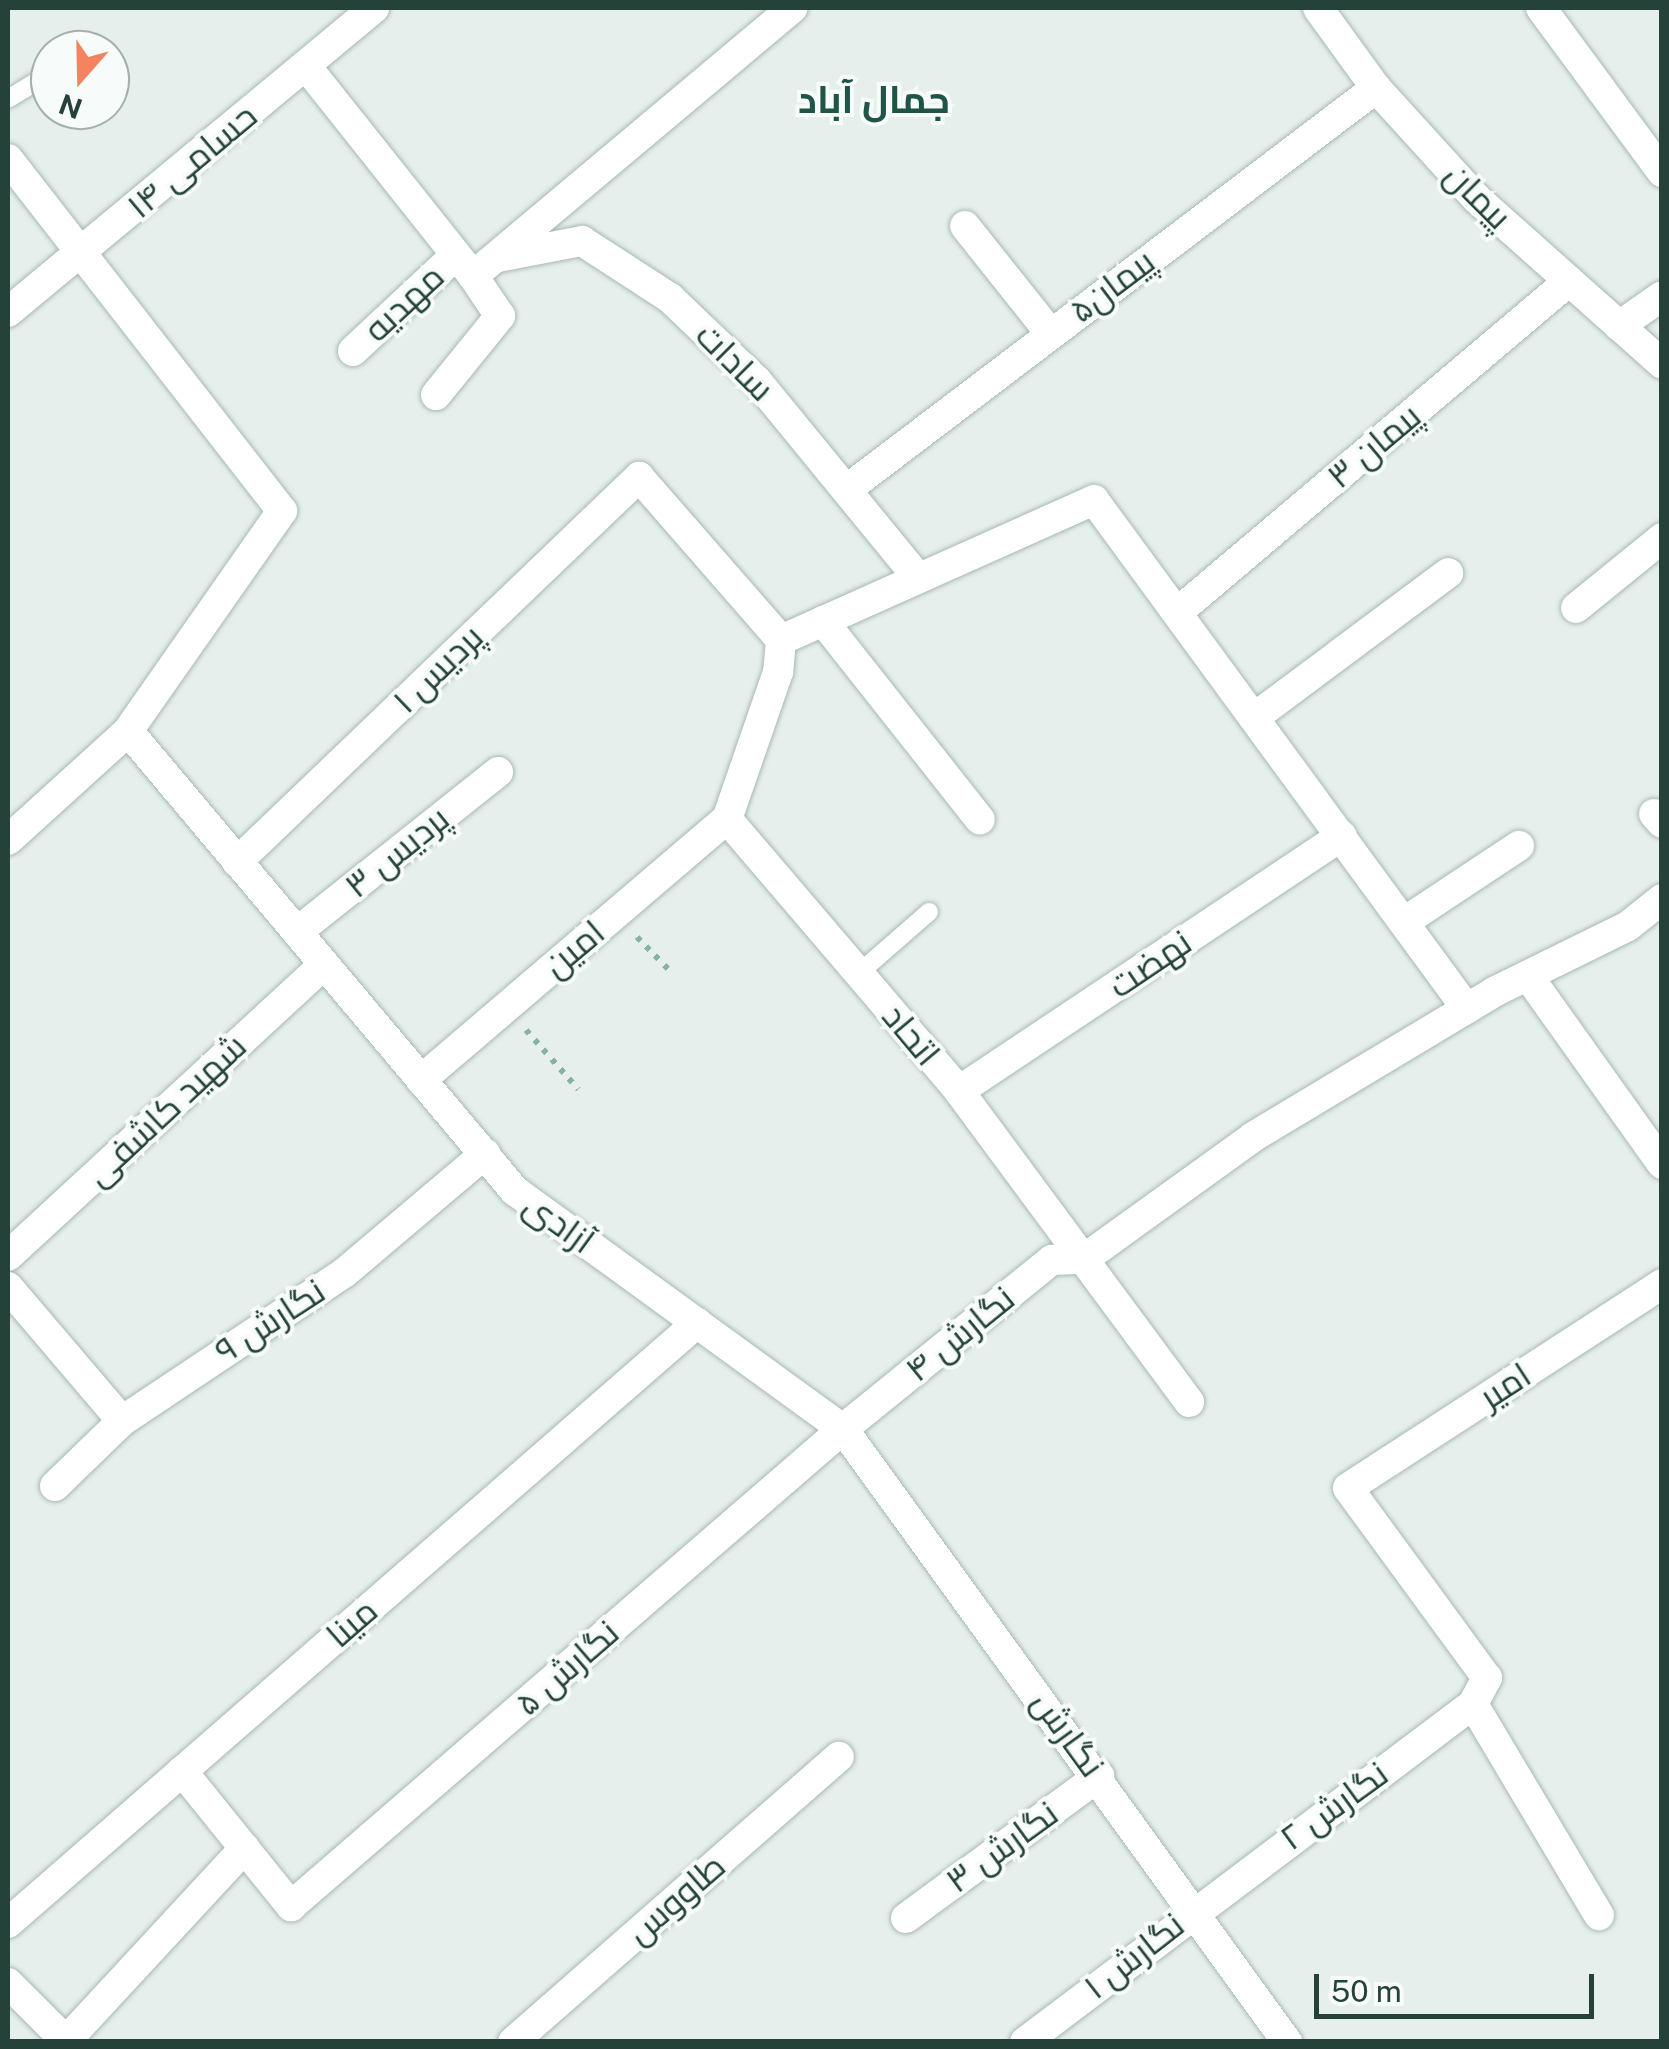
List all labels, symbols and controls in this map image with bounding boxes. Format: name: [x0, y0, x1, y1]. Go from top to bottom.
north arrow: [30, 30, 130, 130]
district label: جمال آباد: [798, 77, 950, 123]
text: N: [54, 88, 86, 126]
street label: حسامی ۱۴: [119, 95, 265, 227]
street label: پیمان: [1436, 154, 1520, 238]
street label: پیمان۵: [1061, 240, 1163, 332]
street label: مهدیه: [355, 256, 453, 350]
street label: سادات: [687, 314, 783, 410]
street label: پیمان ۳: [1319, 395, 1429, 497]
street label: پردیس ۱: [384, 616, 492, 722]
street label: پردیس ۳: [336, 797, 458, 907]
street label: امین: [535, 911, 613, 987]
street label: نهضت: [1101, 921, 1199, 1007]
street label: اتحاد: [873, 996, 949, 1074]
street label: شهید کاشفی: [77, 1025, 255, 1195]
street label: آزادی: [516, 1184, 602, 1262]
street label: نگارش ۹: [207, 1270, 333, 1372]
street label: نگارش ۴: [897, 1277, 1023, 1391]
street label: امیر: [1471, 1354, 1539, 1418]
street label: مینا: [318, 1590, 386, 1656]
street label: نگارش ۵: [507, 1612, 627, 1724]
street label: نگارش: [1023, 1683, 1113, 1785]
street label: نگارش ۲: [1272, 1753, 1396, 1859]
street label: نگارش ۳: [938, 1792, 1066, 1902]
street label: طاووس: [618, 1845, 734, 1953]
street label: نگارش ۱: [1076, 1904, 1192, 2008]
scale bar: [1319, 1954, 1599, 2016]
text: 50 m: [1331, 1973, 1402, 2009]

